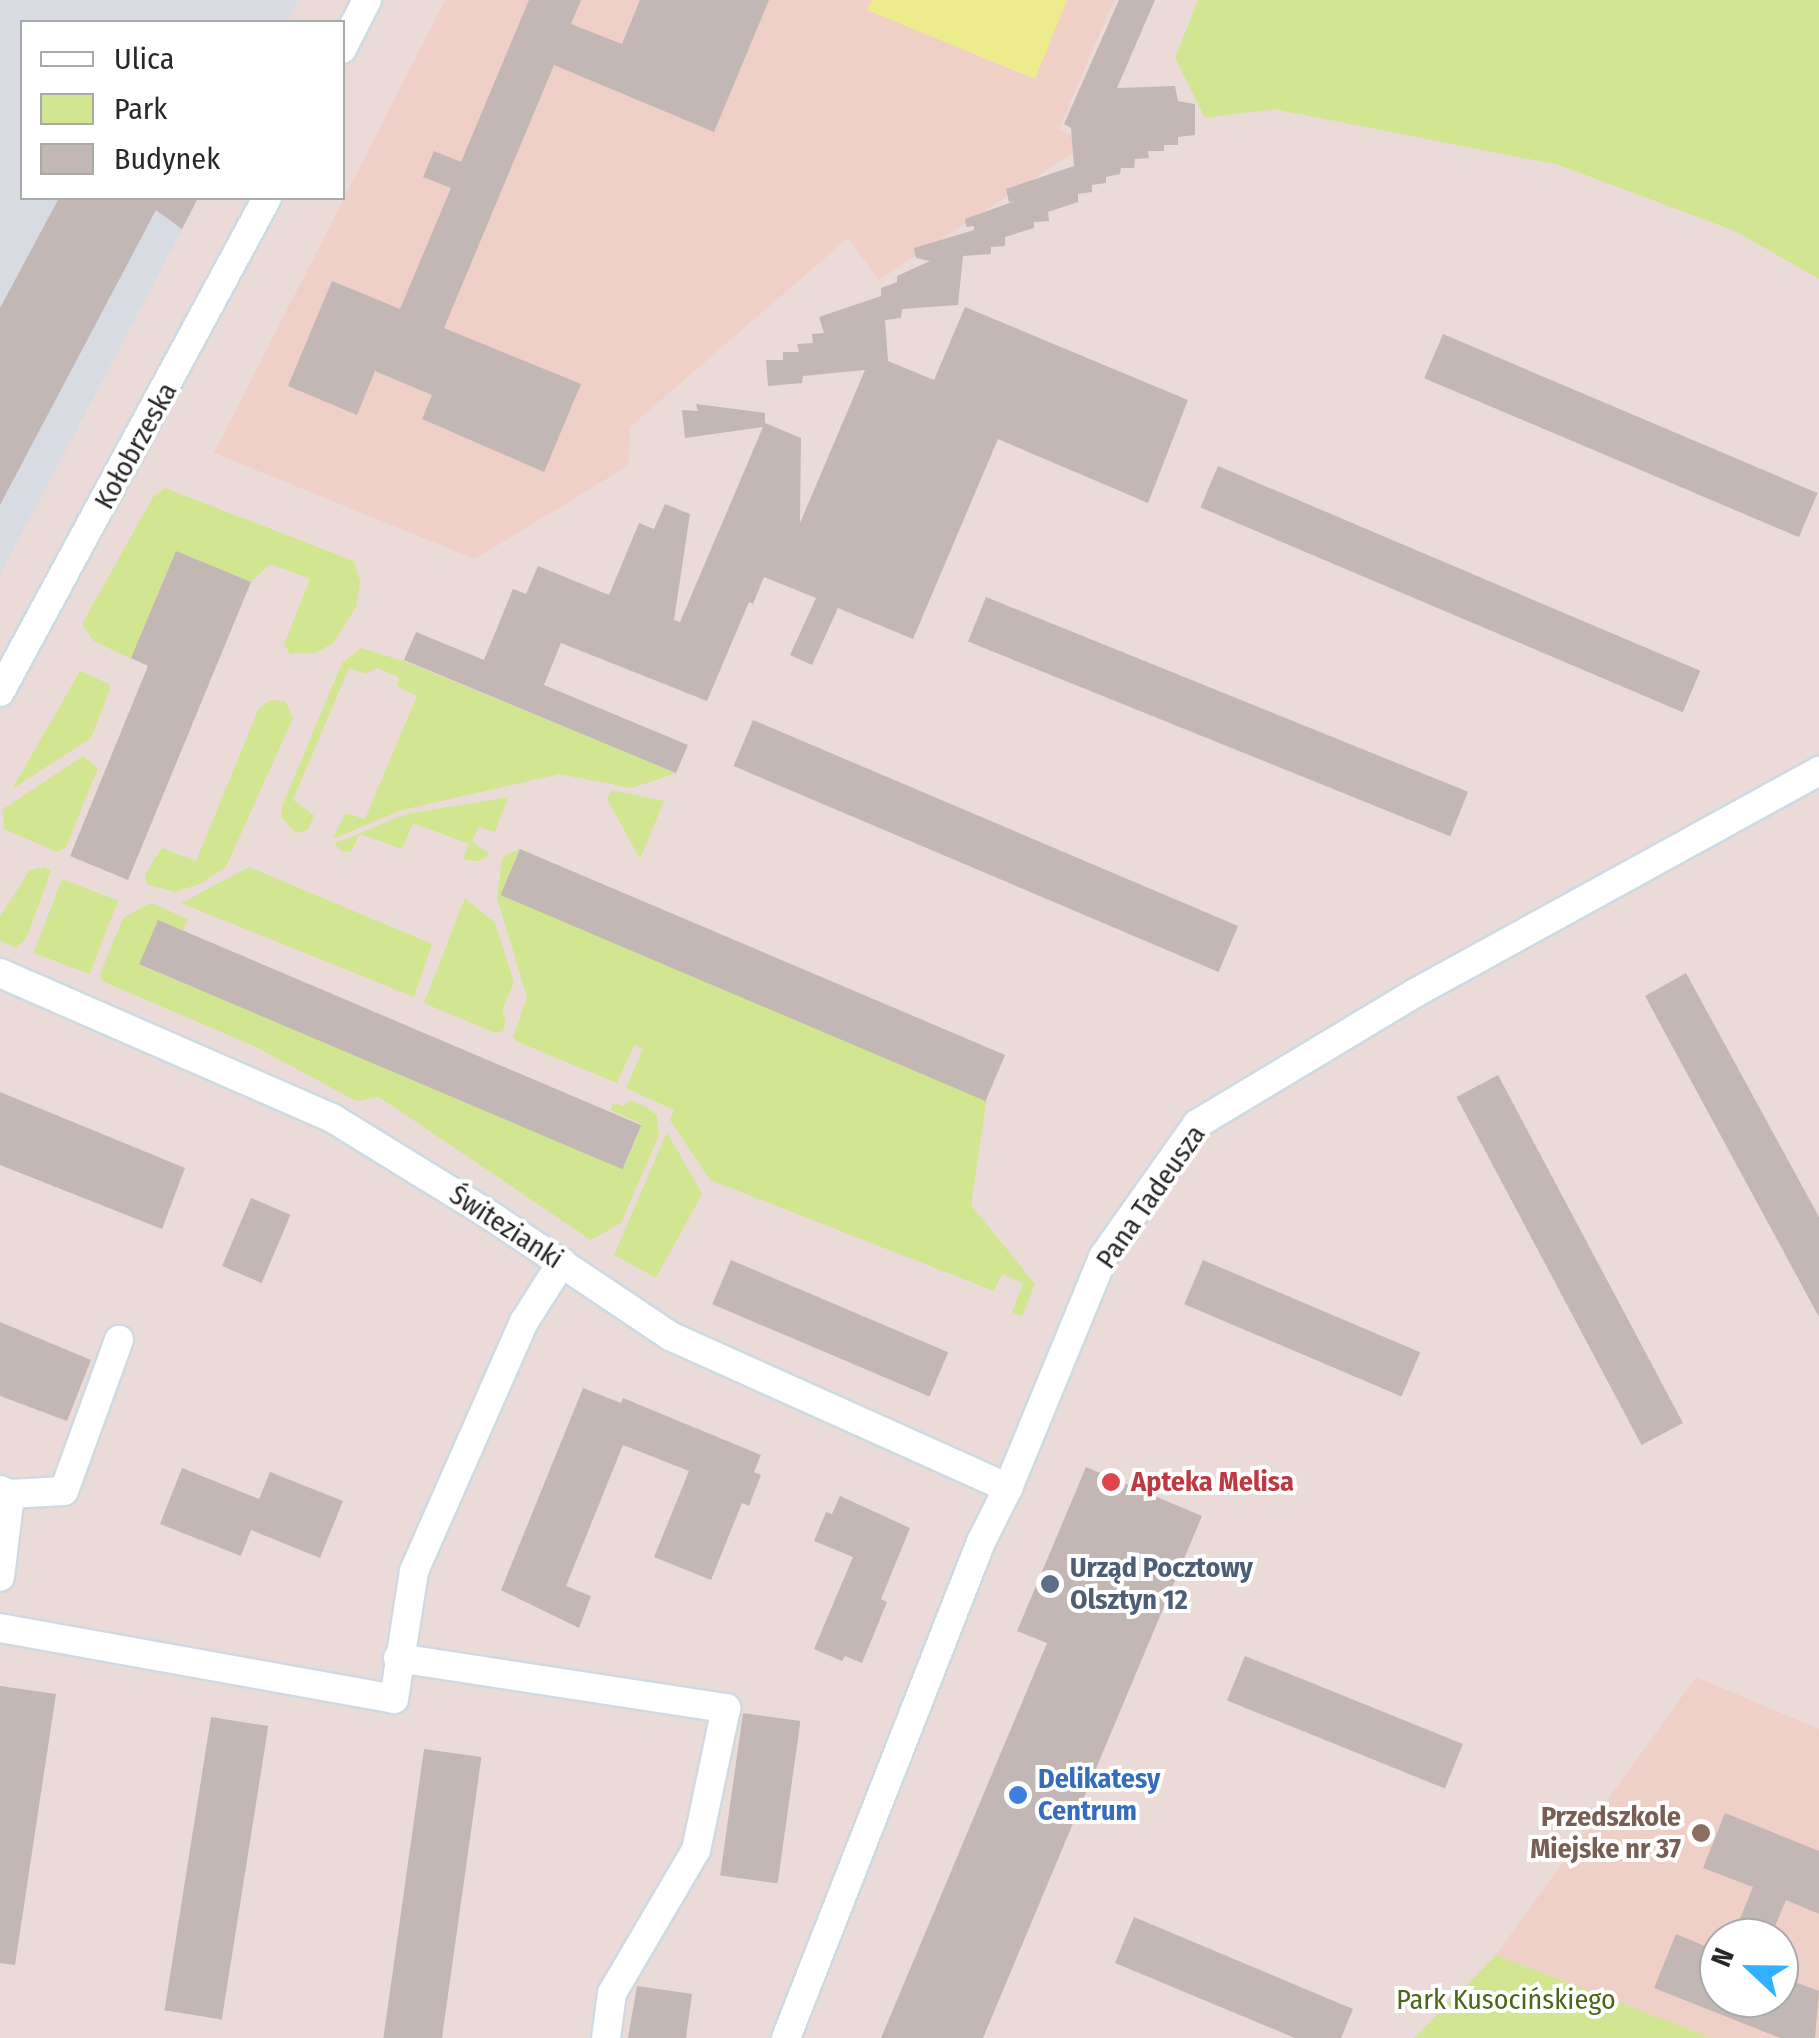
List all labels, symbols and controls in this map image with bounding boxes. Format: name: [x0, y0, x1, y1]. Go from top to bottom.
legend: [20, 20, 345, 200]
text: Ulica: [114, 41, 174, 77]
text: Park: [114, 91, 167, 127]
text: Budynek: [114, 141, 220, 177]
street label: Kołobrzeska: [88, 377, 184, 515]
street label: Pana Tadeusza: [1089, 1119, 1213, 1275]
street label: Świtezianki: [443, 1178, 569, 1276]
place label: Apteka Melisa: [1131, 1465, 1294, 1499]
marker: Apteka Melisa: [1100, 1471, 1122, 1493]
place label: Urząd Pocztowy Olsztyn 12: [1070, 1551, 1253, 1617]
marker: Urząd Pocztowy Olsztyn 12: [1039, 1573, 1061, 1595]
place label: Delikatesy Centrum: [1038, 1762, 1160, 1828]
marker: Delikatesy Centrum: [1007, 1784, 1029, 1806]
place label: Przedszkole Miejske nr 37: [1530, 1800, 1681, 1866]
marker: Przedszkole Miejske nr 37: [1690, 1822, 1712, 1844]
north arrow: [1699, 1918, 1799, 2018]
text: N: [1704, 1943, 1741, 1971]
park label: Park Kusocińskiego: [1396, 1983, 1616, 2017]

